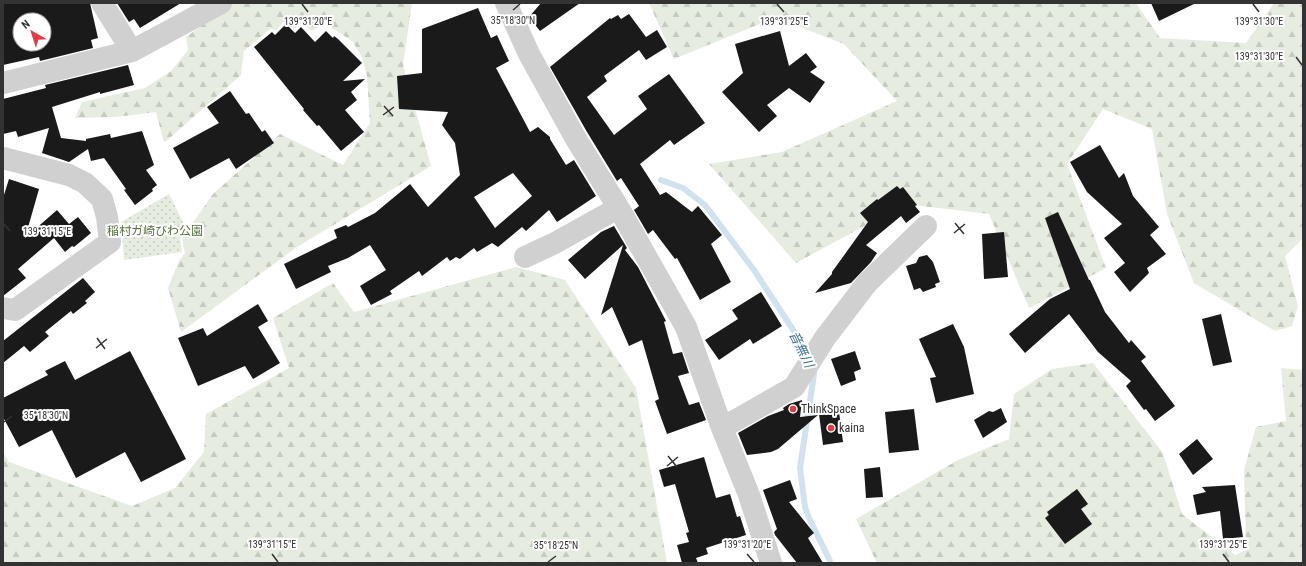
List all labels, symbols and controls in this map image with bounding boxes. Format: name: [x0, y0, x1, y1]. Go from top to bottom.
north arrow: [12, 12, 52, 52]
text: 35°18'30"N: [491, 15, 535, 26]
text: 139°31'20"E: [284, 16, 332, 27]
text: 139°31'25"E: [760, 16, 808, 27]
text: 139°31'30"E: [1235, 16, 1283, 27]
text: N: [19, 17, 33, 32]
text: 139°31'30"E: [1235, 51, 1283, 62]
park label: 稲村ガ崎びわ公園: [107, 224, 203, 238]
text: 139°31'15"E: [23, 226, 71, 237]
water label: 音無川: [786, 328, 818, 372]
place label: ThinkSpace: [801, 402, 856, 416]
marker: ThinkSpace: [788, 404, 798, 414]
text: 35°18'30"N: [24, 410, 68, 421]
place label: kaina: [839, 421, 865, 435]
marker: kaina: [826, 423, 836, 433]
text: 139°31'15"E: [248, 539, 296, 550]
text: 139°31'20"E: [723, 539, 771, 550]
text: 139°31'25"E: [1199, 539, 1247, 550]
text: 35°18'25"N: [534, 540, 578, 551]

